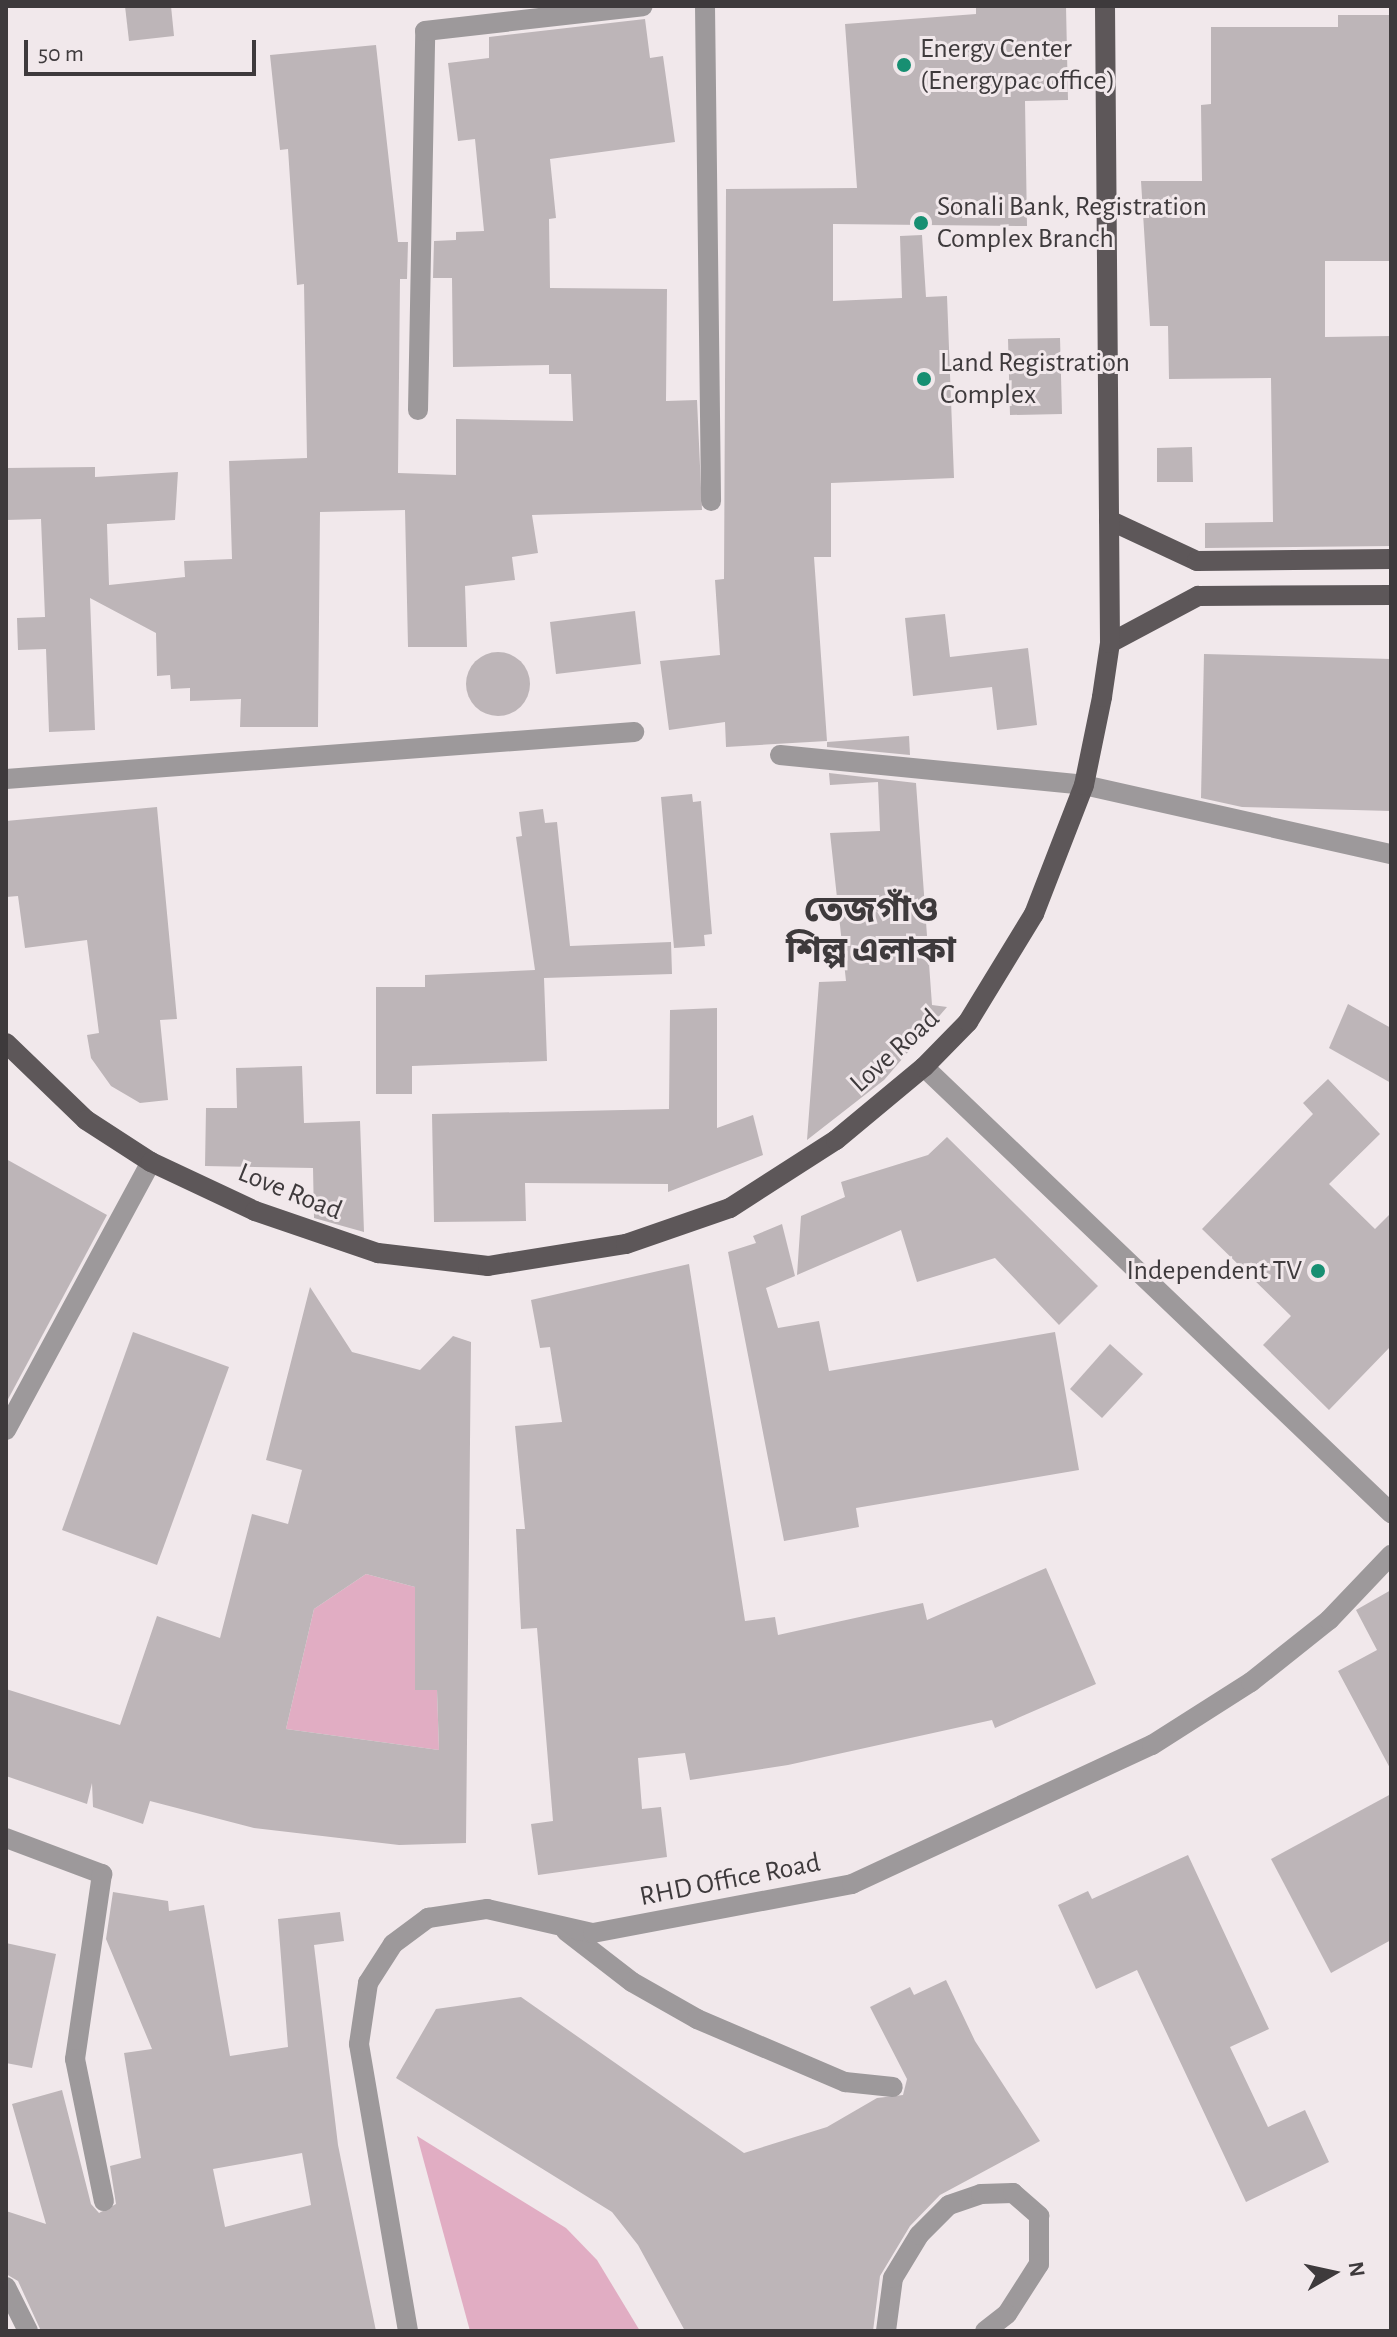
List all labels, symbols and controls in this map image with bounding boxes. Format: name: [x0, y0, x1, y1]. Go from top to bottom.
scale bar: [28, 24, 260, 74]
place label: Energy Center (Energypac office): [920, 32, 1115, 98]
text: 50 m: [38, 42, 84, 66]
marker: Energy Center (Energypac office): [895, 56, 913, 74]
place label: Sonali Bank, Registration Complex Branch: [937, 190, 1207, 256]
marker: Sonali Bank, Registration Complex Branch: [912, 214, 930, 232]
place label: Land Registration Complex: [940, 346, 1130, 412]
marker: Land Registration Complex: [915, 370, 933, 388]
district label: তেজগাঁও শিল্প এলাকা: [786, 888, 956, 973]
street label: Love Road: [843, 1002, 947, 1100]
street label: Love Road: [233, 1156, 347, 1228]
place label: Independent TV: [1126, 1254, 1302, 1288]
marker: Independent TV: [1309, 1262, 1327, 1280]
street label: RHD Office Road: [637, 1846, 823, 1914]
north arrow: [1293, 2233, 1373, 2313]
text: N: [1345, 2260, 1369, 2279]

